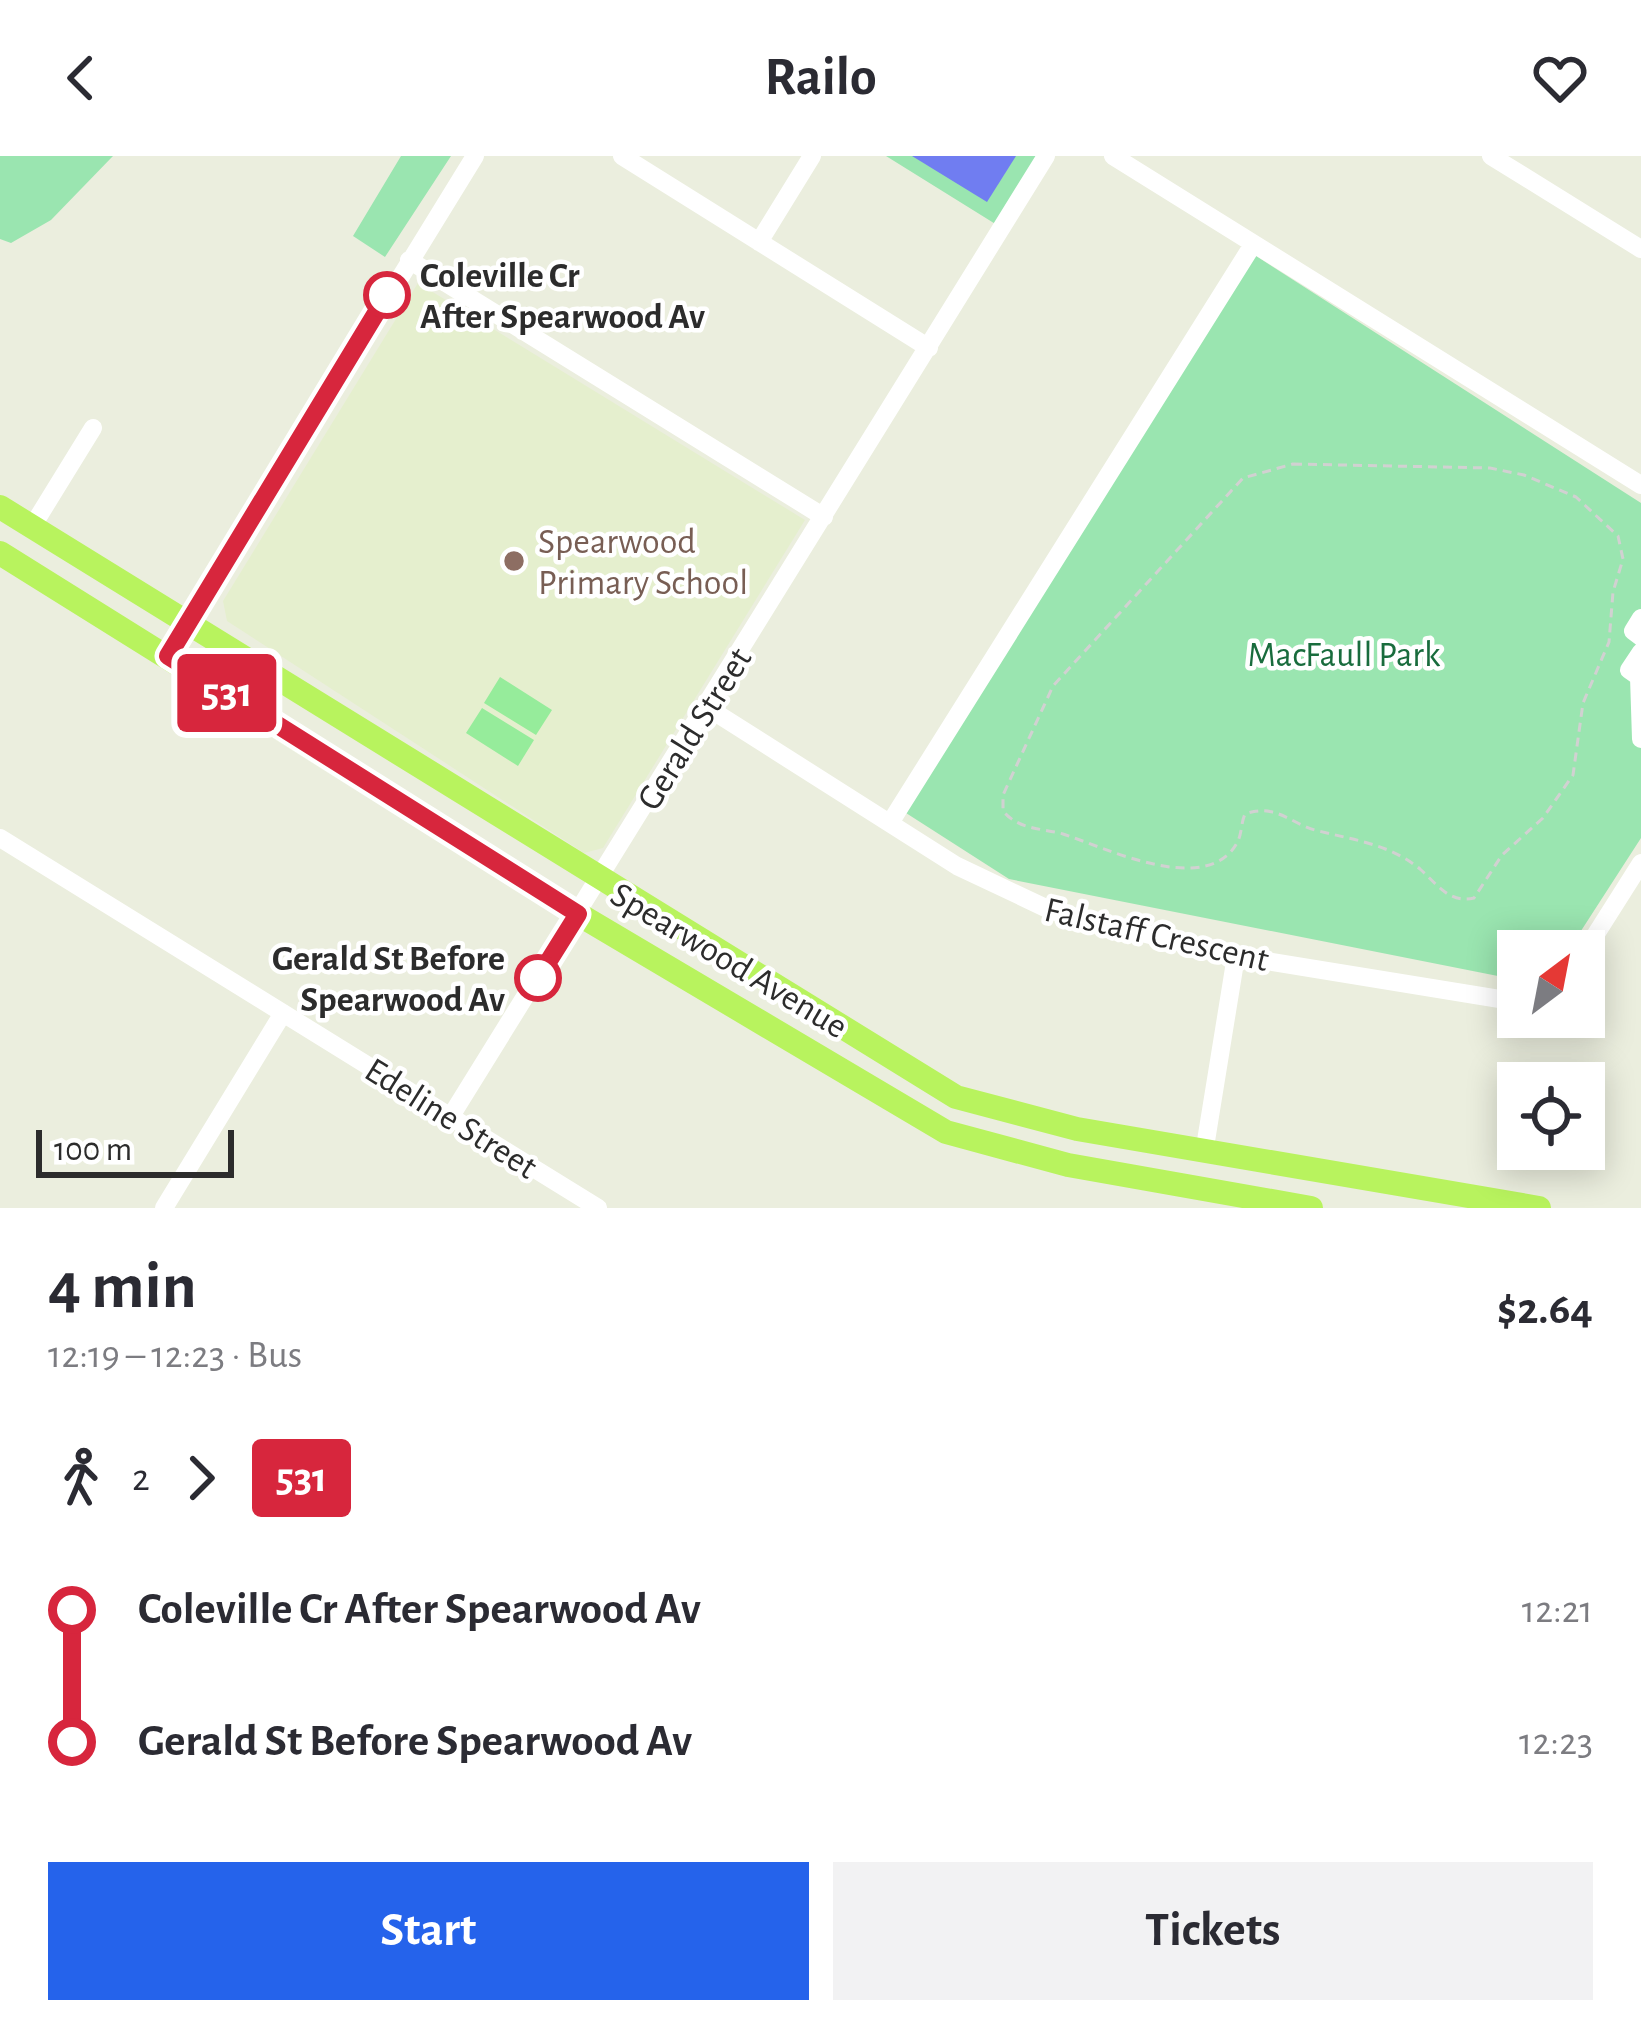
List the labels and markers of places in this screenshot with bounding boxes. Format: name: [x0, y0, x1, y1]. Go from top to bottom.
place label: Coleville Cr After Spearwood Av: [420, 258, 705, 335]
marker: Coleville Cr After Spearwood Av: [365, 273, 409, 317]
place label: Spearwood Primary School: [538, 524, 748, 601]
marker: Spearwood Primary School: [501, 548, 527, 574]
place label: Gerald St Before Spearwood Av: [272, 941, 505, 1018]
marker: Gerald St Before Spearwood Av: [516, 956, 560, 1000]

